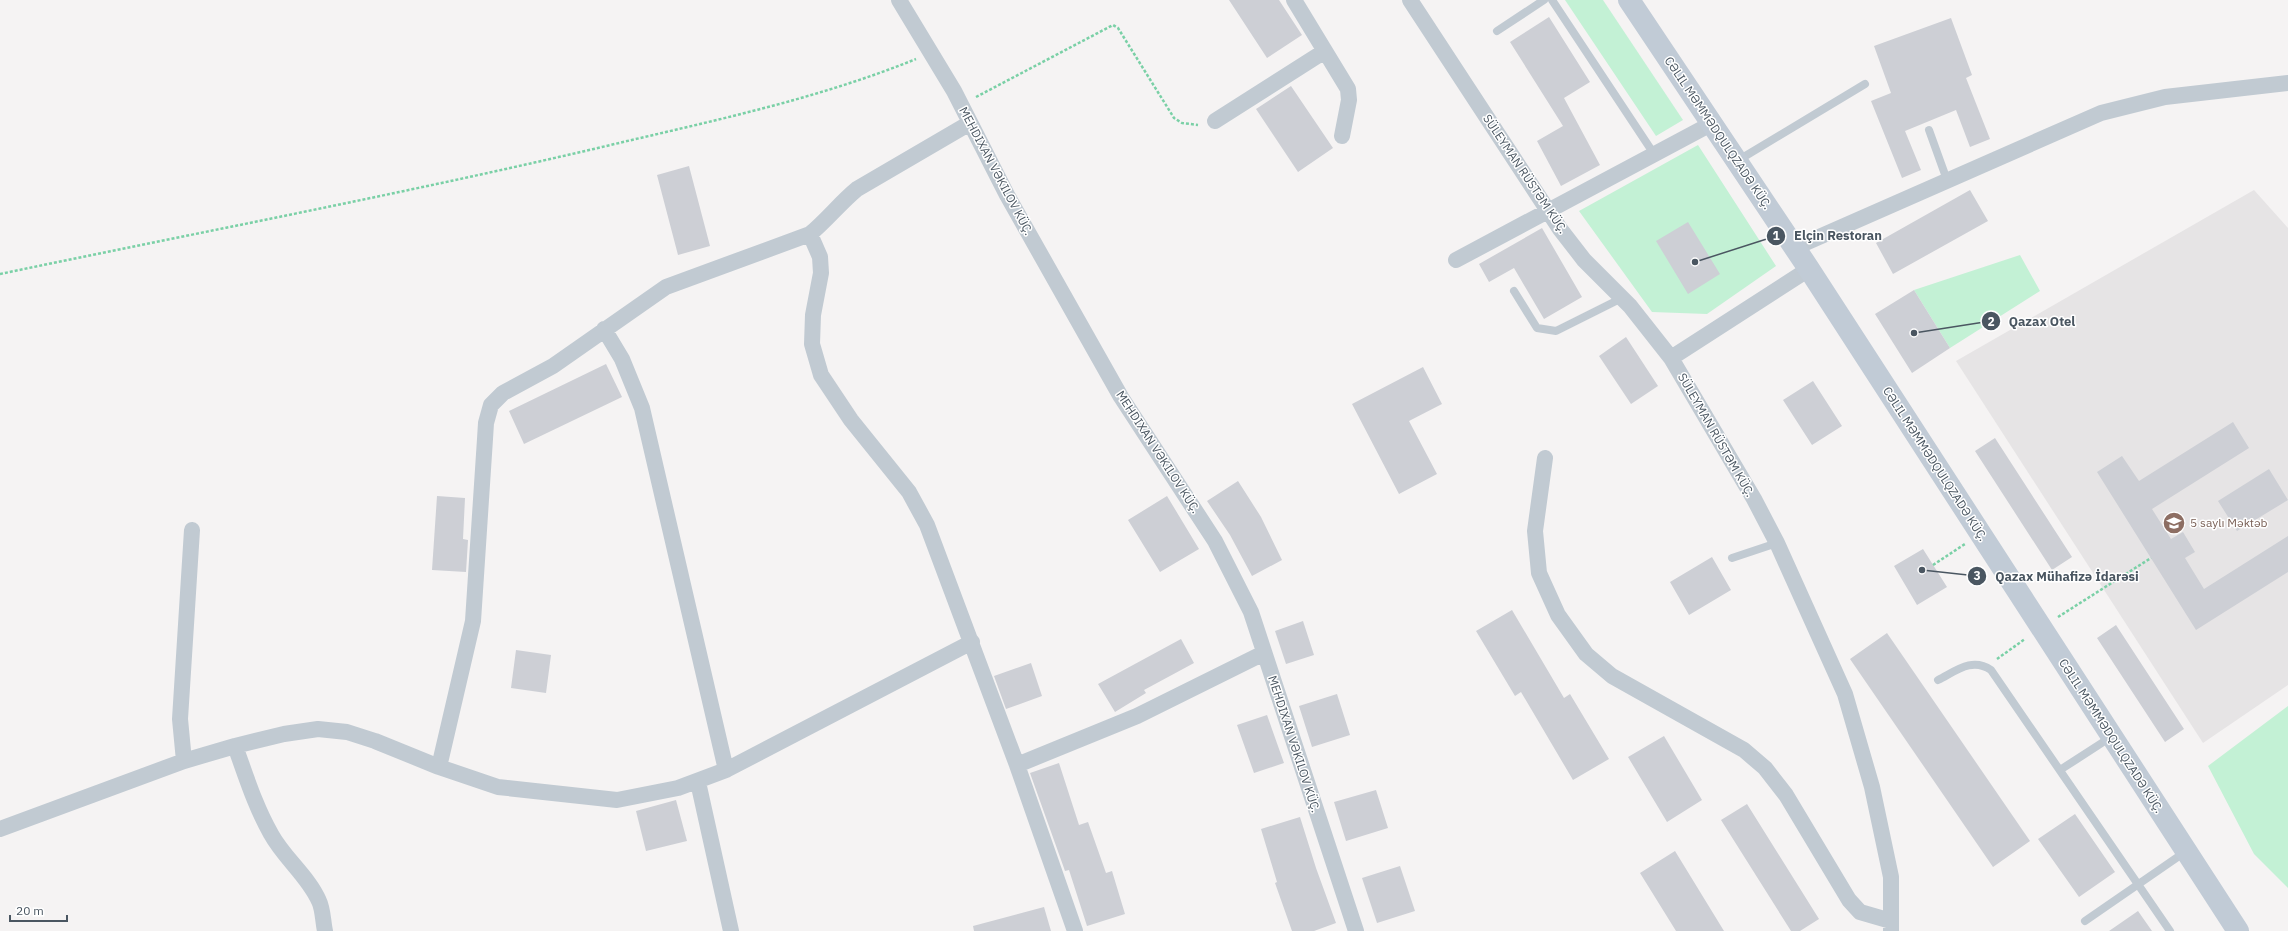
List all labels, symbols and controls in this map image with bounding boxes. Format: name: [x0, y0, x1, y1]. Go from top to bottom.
street label: CƏLIL MƏMMƏDQULQZADƏ KÜÇ.: [1662, 54, 1775, 212]
street label: MEHDIXAN VƏKILOV KÜÇ.: [956, 104, 1037, 237]
street label: SÜLEYMAN RÜSTƏM KÜÇ.: [1480, 111, 1571, 236]
callout: Elçin Restoran: [1766, 223, 1890, 248]
text: Elçin Restoran: [1794, 227, 1882, 244]
text: 1: [1772, 228, 1780, 243]
callout: Qazax Otel: [1981, 309, 2084, 334]
text: Qazax Otel: [2009, 313, 2075, 330]
text: 2: [1987, 314, 1995, 329]
street label: SÜLEYMAN RÜSTƏM KÜÇ.: [1675, 370, 1758, 499]
street label: CƏLIL MƏMMƏDQULQZADƏ KÜÇ.: [1880, 384, 1991, 544]
street label: MEHDIXAN VƏKILOV KÜÇ.: [1113, 388, 1204, 516]
school or university icon: 5 saylı Məktəb: [2161, 510, 2187, 536]
place label: 5 saylı Məktəb: [2190, 515, 2268, 530]
callout: Qazax Mühafizə İdarəsi: [1967, 564, 2147, 589]
text: 3: [1973, 568, 1981, 583]
text: Qazax Mühafizə İdarəsi: [1995, 568, 2139, 585]
street label: CƏLIL MƏMMƏDQULQZADƏ KÜÇ.: [2056, 656, 2167, 816]
street label: MEHDIXAN VƏKILOV KÜÇ.: [1265, 673, 1324, 814]
scale bar: [10, 897, 67, 923]
text: 20 m: [16, 903, 44, 918]

